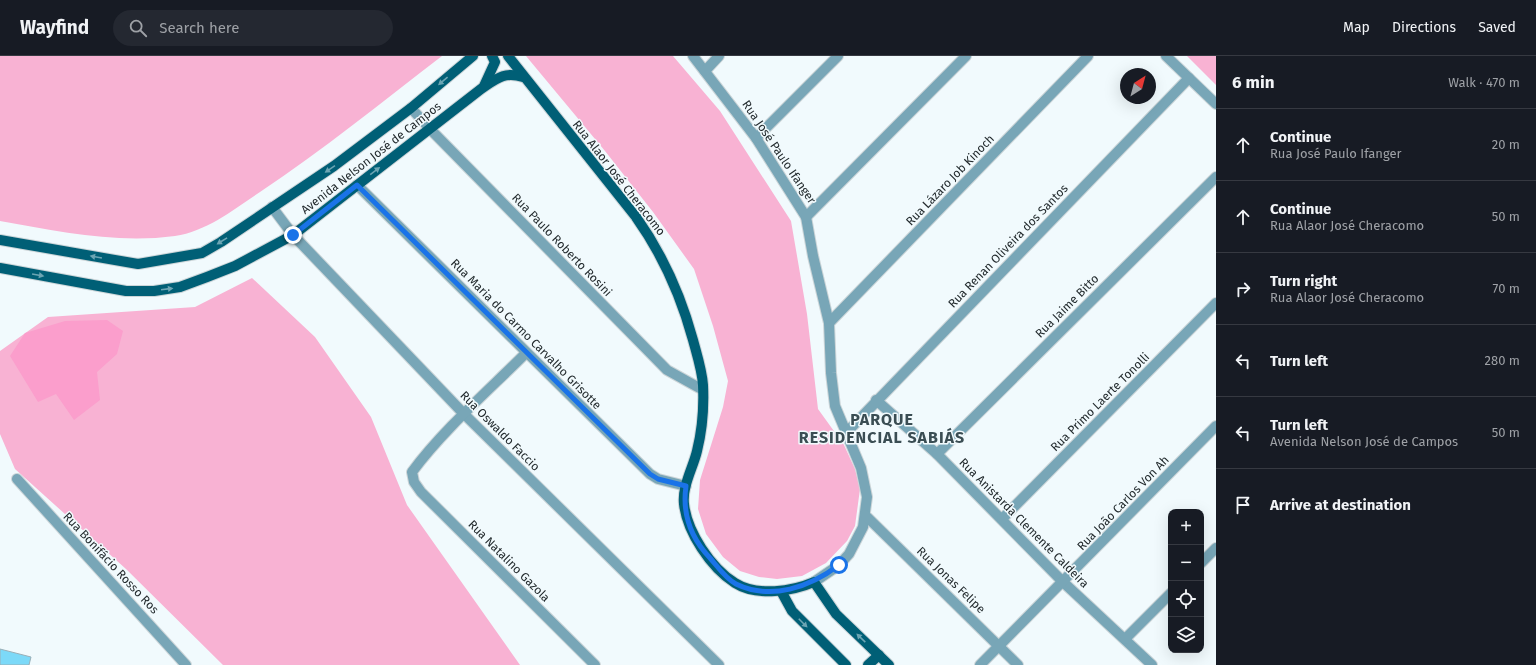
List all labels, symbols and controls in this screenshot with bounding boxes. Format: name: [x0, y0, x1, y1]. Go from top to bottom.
search box: [113, 10, 393, 46]
text: Wayfind: [20, 16, 89, 39]
icon: search: [127, 17, 149, 39]
text: Search here: [159, 19, 239, 37]
text: Map: [1343, 19, 1370, 36]
text: Directions: [1392, 19, 1456, 36]
text: Saved: [1478, 19, 1516, 36]
north arrow: [1120, 68, 1156, 104]
text: 6 min: [1232, 72, 1275, 93]
text: Walk · 470 m: [1448, 75, 1520, 90]
one-way arrow: [438, 76, 449, 85]
street label: Rua José Paulo Ifanger: [739, 98, 819, 207]
street label: Avenida Nelson José de Campos: [298, 99, 444, 217]
street label: Rua Alaor José Cheracomo: [570, 118, 668, 238]
text: Continue: [1270, 128, 1331, 146]
street label: Rua Lázaro Job Kinoch: [903, 132, 997, 228]
icon: ahead: [1232, 134, 1254, 156]
text: 20 m: [1492, 137, 1520, 152]
text: Rua José Paulo Ifanger: [1270, 146, 1402, 161]
one-way arrow: [324, 165, 335, 173]
one-way arrow: [370, 167, 380, 175]
street label: Rua Renan Oliveira dos Santos: [945, 181, 1071, 311]
street label: Rua Paulo Roberto Rosini: [509, 191, 615, 299]
text: Continue: [1270, 200, 1331, 218]
icon: ahead: [1232, 206, 1254, 228]
text: 50 m: [1492, 209, 1520, 224]
text: Rua Alaor José Cheracomo: [1270, 218, 1424, 233]
route end: [284, 226, 302, 244]
one-way arrow: [216, 238, 227, 245]
one-way arrow: [90, 254, 102, 260]
street label: Rua Maria do Carmo Carvalho Grisotte: [448, 256, 604, 412]
street label: Rua Jaime Bitto: [1032, 271, 1102, 341]
text: Turn right: [1270, 272, 1337, 290]
one-way arrow: [32, 273, 44, 279]
icon: right: [1232, 278, 1254, 300]
text: 70 m: [1493, 281, 1520, 296]
one-way arrow: [161, 286, 173, 292]
text: Rua Alaor José Cheracomo: [1270, 290, 1424, 305]
street label: Rua Primo Laerte Tonolli: [1048, 350, 1152, 454]
icon: left: [1232, 350, 1254, 372]
text: Turn left: [1270, 352, 1328, 370]
text: 280 m: [1485, 353, 1520, 368]
street label: Rua Oswaldo Faccio: [457, 388, 543, 474]
district label: PARQUE RESIDENCIAL SABIÁS: [799, 410, 965, 447]
text: Turn left: [1270, 416, 1328, 434]
icon: left: [1232, 422, 1254, 444]
text: 50 m: [1492, 425, 1520, 440]
text: Avenida Nelson José de Campos: [1270, 434, 1458, 449]
street label: Rua João Carlos Von Ah: [1074, 453, 1172, 553]
street label: Rua Anistarda Clemente Caldeira: [956, 455, 1092, 591]
icon: arrive: [1232, 494, 1254, 516]
text: Arrive at destination: [1270, 496, 1411, 514]
street label: Rua Bonifácio Rosso Ros: [60, 509, 162, 617]
map controls: [1168, 509, 1204, 653]
button: +: [1168, 509, 1204, 545]
street label: Rua Natalino Gazola: [465, 517, 553, 605]
street label: Rua Jonas Felipe: [914, 544, 988, 616]
button: −: [1168, 545, 1204, 581]
route start: [830, 556, 848, 574]
button: locate: [1168, 581, 1204, 617]
button: layers: [1168, 617, 1204, 653]
one-way arrow: [798, 618, 808, 628]
one-way arrow: [856, 633, 866, 643]

